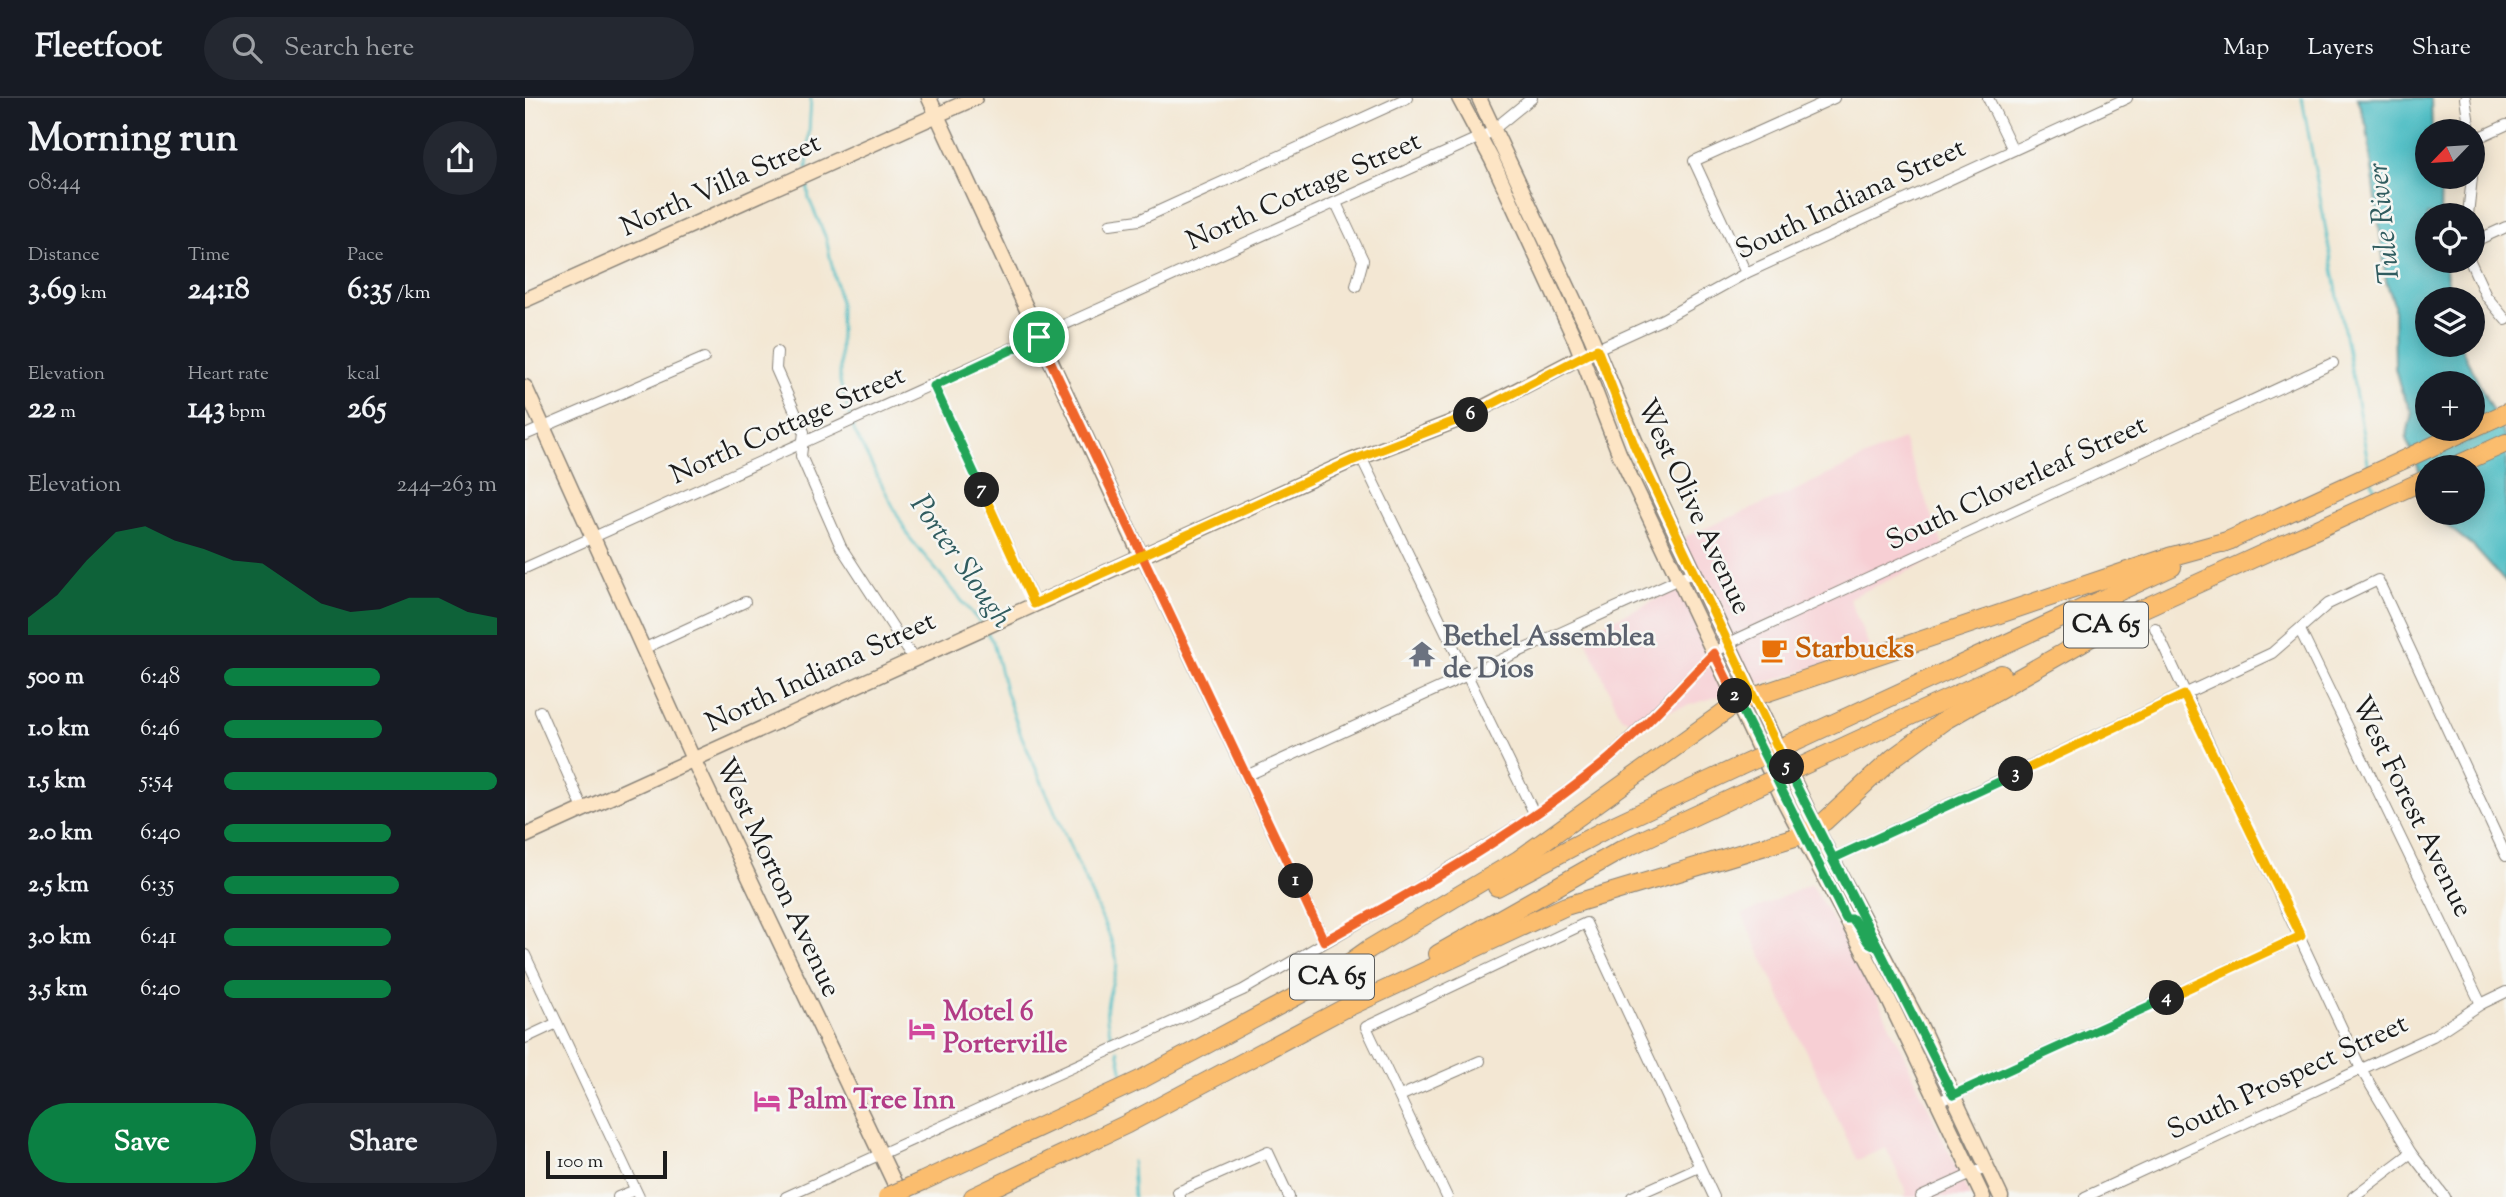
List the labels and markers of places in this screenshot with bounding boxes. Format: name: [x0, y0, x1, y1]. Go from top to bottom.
pin: [1009, 307, 1069, 367]
pin: 6: [1453, 398, 1489, 432]
pin: 7: [965, 472, 1000, 508]
place label: Bethel Assemblea de Dios: [1443, 618, 1655, 690]
place label: Starbucks: [1795, 630, 1914, 670]
cafe icon: Starbucks: [1759, 635, 1789, 665]
temple icon: Bethel Assemblea de Dios: [1407, 639, 1437, 669]
pin: 2: [1717, 678, 1753, 714]
pin: 5: [1769, 750, 1805, 784]
pin: 3: [1999, 756, 2033, 792]
pin: 1: [1279, 864, 1313, 898]
pin: 4: [2149, 981, 2185, 1016]
place label: Motel 6 Porterville: [943, 993, 1068, 1065]
hotel icon: Motel 6 Porterville: [907, 1014, 937, 1044]
place label: Palm Tree Inn: [788, 1081, 956, 1121]
hotel icon: Palm Tree Inn: [752, 1086, 782, 1116]

